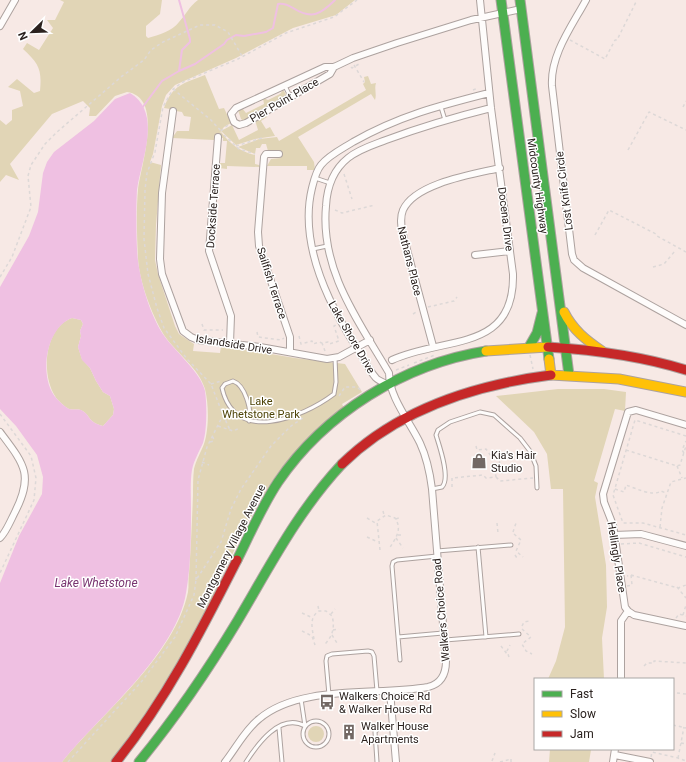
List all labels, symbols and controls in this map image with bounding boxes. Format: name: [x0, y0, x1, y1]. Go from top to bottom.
north arrow: [12, 12, 52, 52]
text: N: [16, 29, 31, 42]
street label: Pier Point Place: [248, 75, 321, 125]
street label: Midcounty Highway: [524, 137, 551, 235]
street label: Lost Knife Circle: [553, 150, 576, 231]
street label: Dockside Terrace: [204, 163, 223, 249]
street label: Docena Drive: [495, 186, 516, 252]
street label: Nathans Place: [395, 225, 424, 297]
street label: Sailfish Terrace: [254, 246, 289, 321]
street label: Lake Shore Drive: [326, 299, 378, 376]
street label: Islandside Drive: [195, 332, 273, 357]
park label: Lake Whetstone Park: [222, 395, 300, 421]
place label: Kia's Hair Studio: [491, 449, 537, 475]
shop icon: Kia's Hair Studio: [470, 452, 488, 470]
street label: Montgomery Village Avenue: [195, 482, 268, 610]
street label: Hellingly Place: [604, 521, 629, 594]
street label: Walkers Choice Road: [431, 558, 452, 662]
water label: Lake Whetstone: [54, 576, 138, 590]
legend: [534, 678, 674, 750]
text: Fast: [570, 687, 593, 701]
place label: Walkers Choice Rd & Walker House Rd: [339, 690, 432, 716]
bus stop icon: Walkers Choice Rd & Walker House Rd: [318, 693, 336, 711]
text: Slow: [570, 707, 596, 721]
place label: Walker House Apartments: [361, 720, 429, 746]
building icon: Walker House Apartments: [340, 723, 358, 741]
text: Jam: [570, 727, 594, 741]

